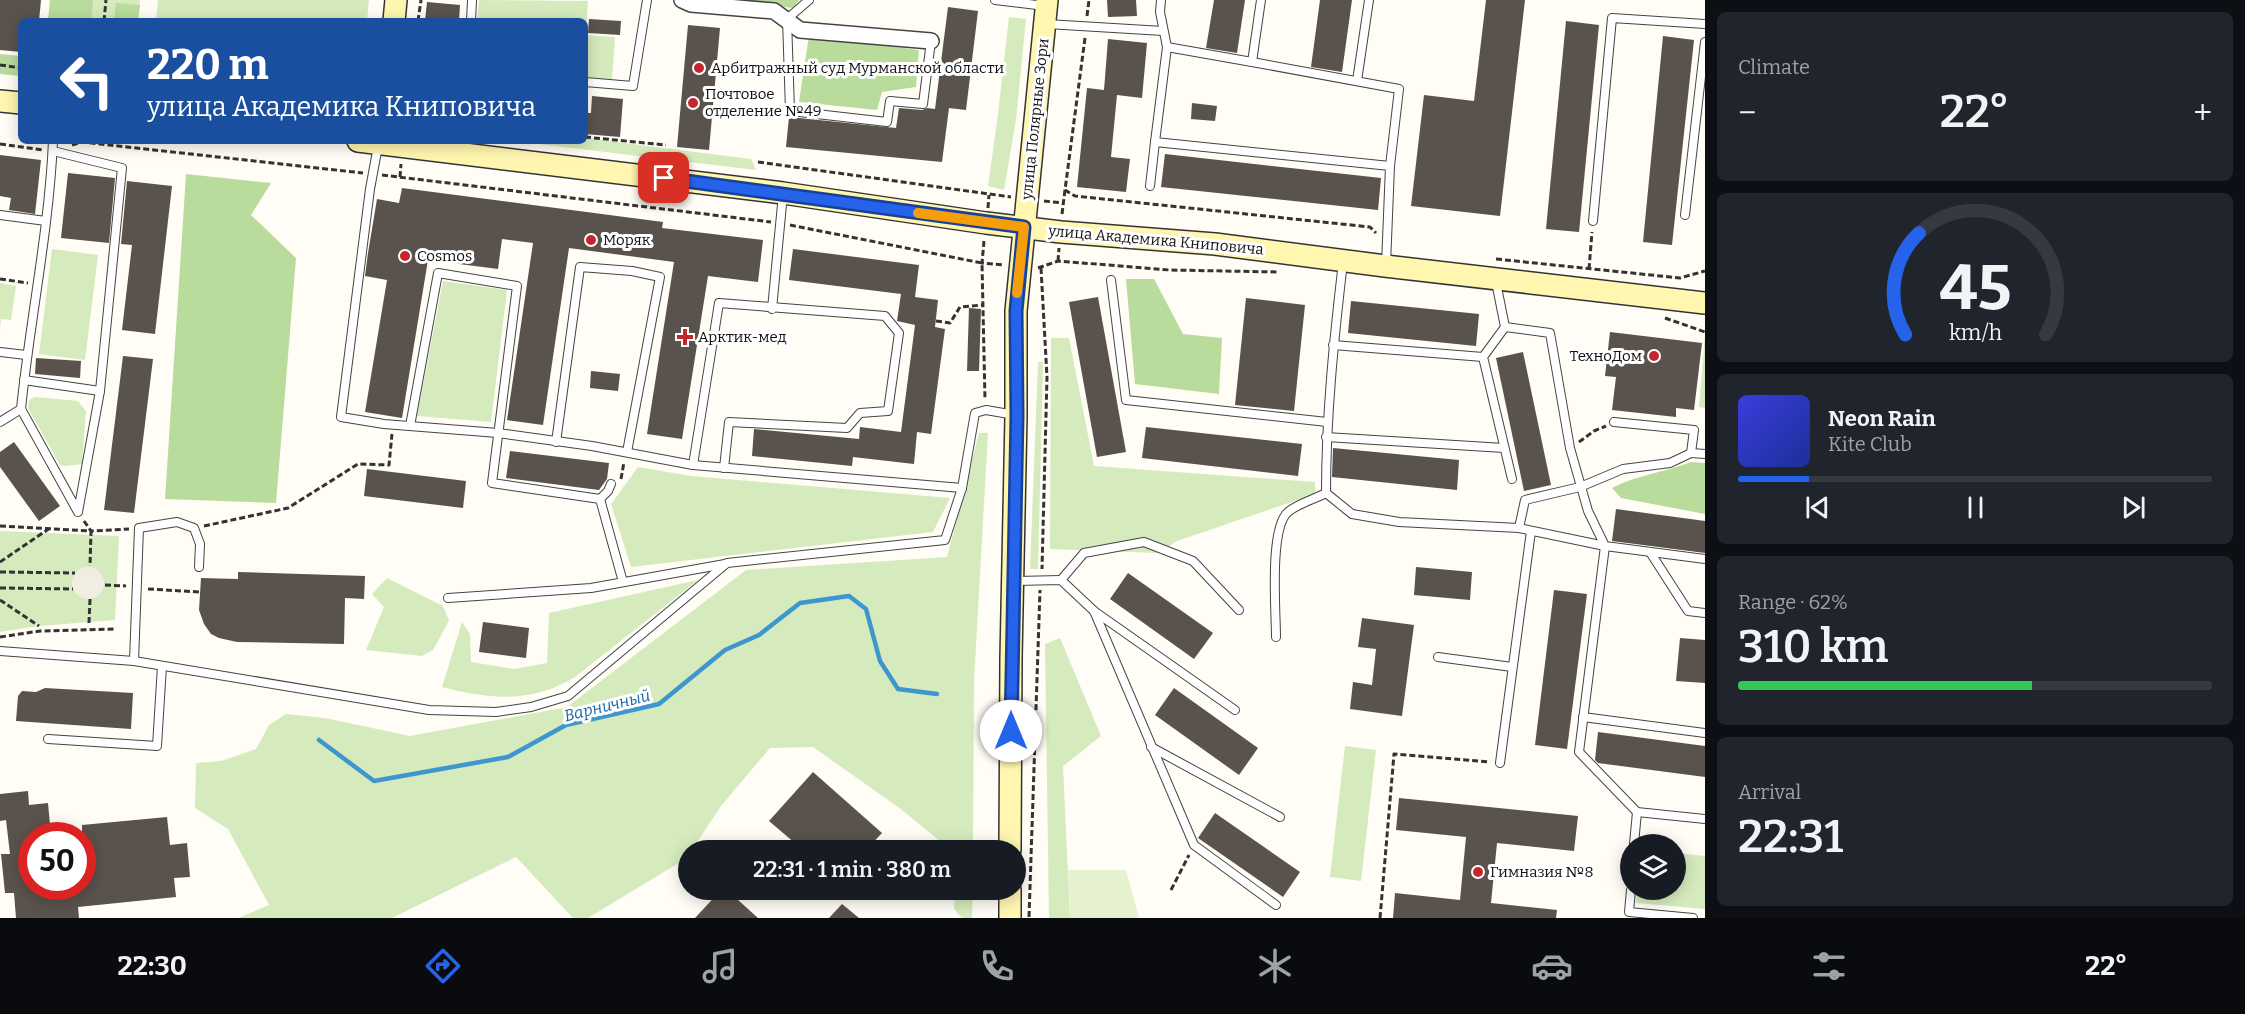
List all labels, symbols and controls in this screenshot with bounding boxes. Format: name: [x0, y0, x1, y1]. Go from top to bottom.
street label: улица Полярные Зори: [1017, 37, 1052, 202]
text: 220 m: [147, 40, 269, 90]
icon: left: [48, 42, 126, 120]
text: Climate: [1738, 55, 1810, 79]
place label: Арбитражный суд Мурманской области: [711, 59, 1004, 77]
marker: Арбитражный суд Мурманской области: [692, 61, 706, 75]
place label: Почтовое отделение №49: [705, 85, 822, 120]
text: 22°: [1940, 85, 2010, 139]
text: улица Академика Книповича: [147, 91, 536, 123]
text: −: [1738, 93, 1756, 133]
text: +: [2193, 93, 2212, 133]
marker: Почтовое отделение №49: [686, 96, 700, 110]
pin: [638, 152, 689, 203]
icon: arrive: [647, 161, 680, 194]
street label: улица Академика Книповича: [1047, 222, 1264, 258]
place label: Моряк: [603, 231, 651, 249]
marker: Моряк: [584, 233, 598, 247]
place label: Cosmos: [417, 247, 472, 265]
marker: Cosmos: [398, 249, 412, 263]
text: 45: [1939, 251, 2011, 326]
text: km/h: [1948, 320, 2002, 346]
marker: Арктик-мед: [676, 328, 694, 346]
place label: Арктик-мед: [698, 328, 787, 346]
place label: ТехноДом: [1570, 347, 1642, 365]
marker: ТехноДом: [1647, 349, 1661, 363]
text: Neon Rain: [1828, 405, 1936, 432]
text: Kite Club: [1828, 432, 1912, 456]
icon: previous: [1801, 491, 1834, 524]
icon: pause: [1959, 491, 1992, 524]
icon: next: [2117, 491, 2150, 524]
text: Range · 62%: [1738, 590, 1848, 614]
text: 310 km: [1738, 620, 1889, 674]
water label: Варничный: [562, 686, 652, 725]
position arrow: [979, 699, 1043, 763]
text: Arrival: [1738, 780, 1801, 804]
text: 22:31: [1738, 810, 1843, 864]
speed limit sign: 50: [18, 822, 96, 900]
map controls: [1620, 834, 1686, 900]
button: layers: [1620, 834, 1686, 900]
text: 22:31 · 1 min · 380 m: [753, 856, 951, 883]
place label: Гимназия №8: [1490, 863, 1594, 881]
marker: Гимназия №8: [1471, 865, 1485, 879]
icon: directions: [422, 945, 464, 987]
icon: music: [699, 945, 741, 987]
icon: phone: [976, 945, 1018, 987]
icon: climate: [1254, 945, 1296, 987]
icon: car: [1531, 945, 1573, 987]
icon: filters: [1808, 945, 1850, 987]
text: 22:30: [118, 950, 187, 982]
text: 22°: [2085, 950, 2127, 982]

